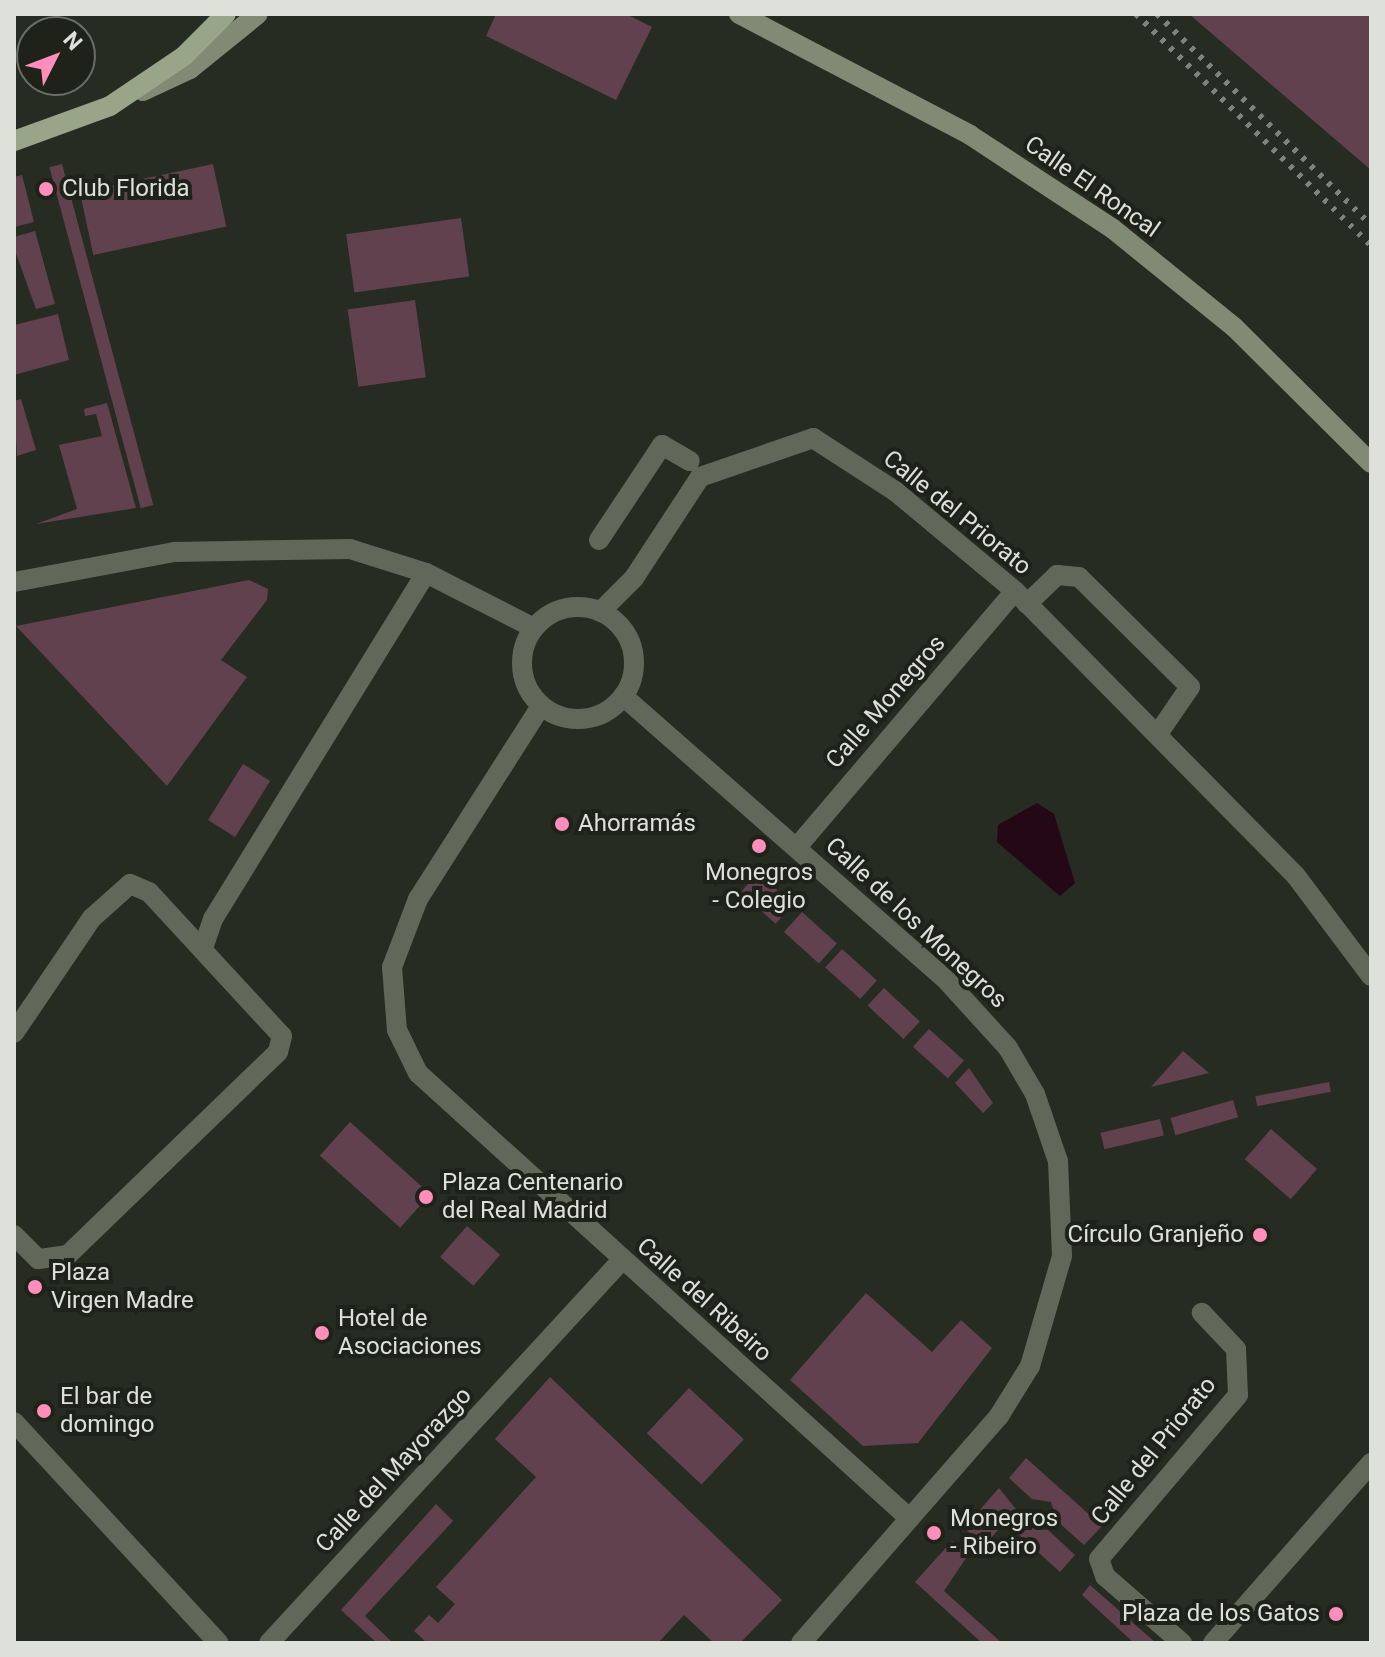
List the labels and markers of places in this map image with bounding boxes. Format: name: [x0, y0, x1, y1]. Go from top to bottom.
place label: Club Florida: [62, 175, 189, 203]
marker: Club Florida: [37, 180, 55, 198]
place label: Ahorramás: [578, 810, 696, 838]
marker: Ahorramás: [553, 815, 571, 833]
marker: Monegros - Colegio: [750, 837, 768, 855]
place label: Monegros - Colegio: [705, 859, 813, 915]
place label: Plaza Centenario del Real Madrid: [442, 1169, 623, 1225]
marker: Plaza Centenario del Real Madrid: [417, 1188, 435, 1206]
place label: Círculo Granjeño: [1068, 1221, 1244, 1249]
marker: Círculo Granjeño: [1251, 1226, 1269, 1244]
place label: Plaza Virgen Madre: [51, 1259, 194, 1315]
marker: Plaza Virgen Madre: [26, 1278, 44, 1296]
place label: Hotel de Asociaciones: [338, 1305, 482, 1361]
marker: Hotel de Asociaciones: [313, 1324, 331, 1342]
place label: El bar de domingo: [60, 1383, 155, 1439]
marker: El bar de domingo: [35, 1402, 53, 1420]
place label: Monegros - Ribeiro: [950, 1505, 1058, 1561]
marker: Monegros - Ribeiro: [925, 1524, 943, 1542]
place label: Plaza de los Gatos: [1122, 1600, 1320, 1628]
marker: Plaza de los Gatos: [1327, 1605, 1345, 1623]

